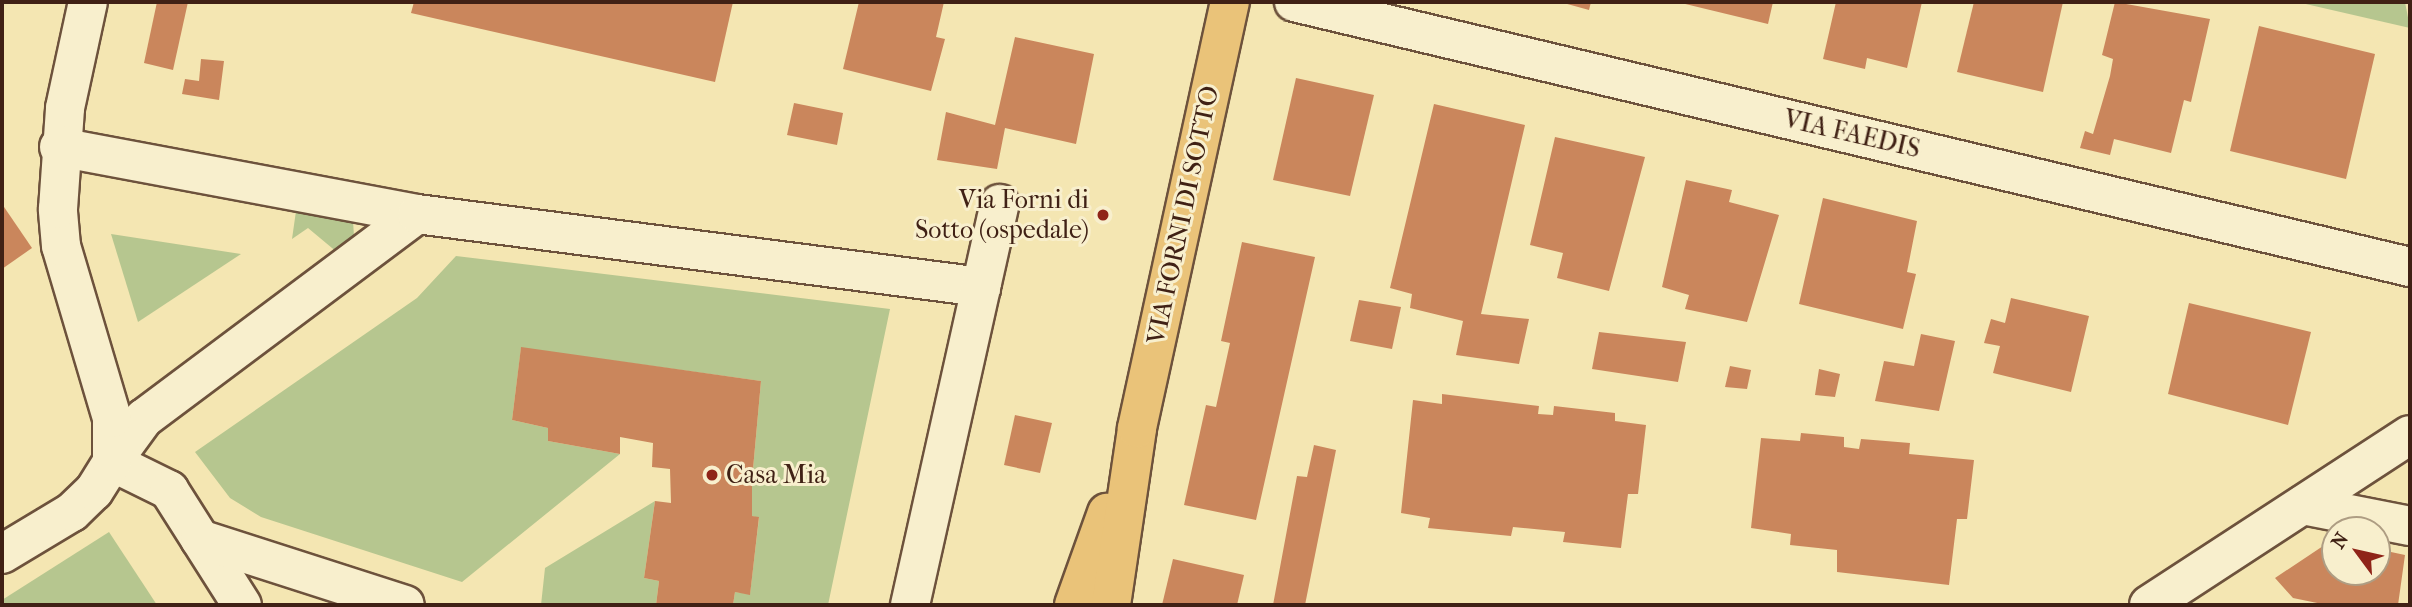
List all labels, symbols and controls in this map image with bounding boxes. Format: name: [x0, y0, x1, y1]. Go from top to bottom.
street label: VIA FORNI DI SOTTO: [1140, 83, 1226, 347]
street label: VIA FAEDIS: [1781, 103, 1923, 165]
place label: Via Forni di Sotto (ospedale): [915, 184, 1089, 246]
marker: Via Forni di Sotto (ospedale): [1095, 207, 1111, 223]
place label: Casa Mia: [726, 459, 826, 491]
marker: Casa Mia: [704, 467, 720, 483]
north arrow: [2321, 516, 2391, 586]
text: N: [2327, 529, 2353, 553]

